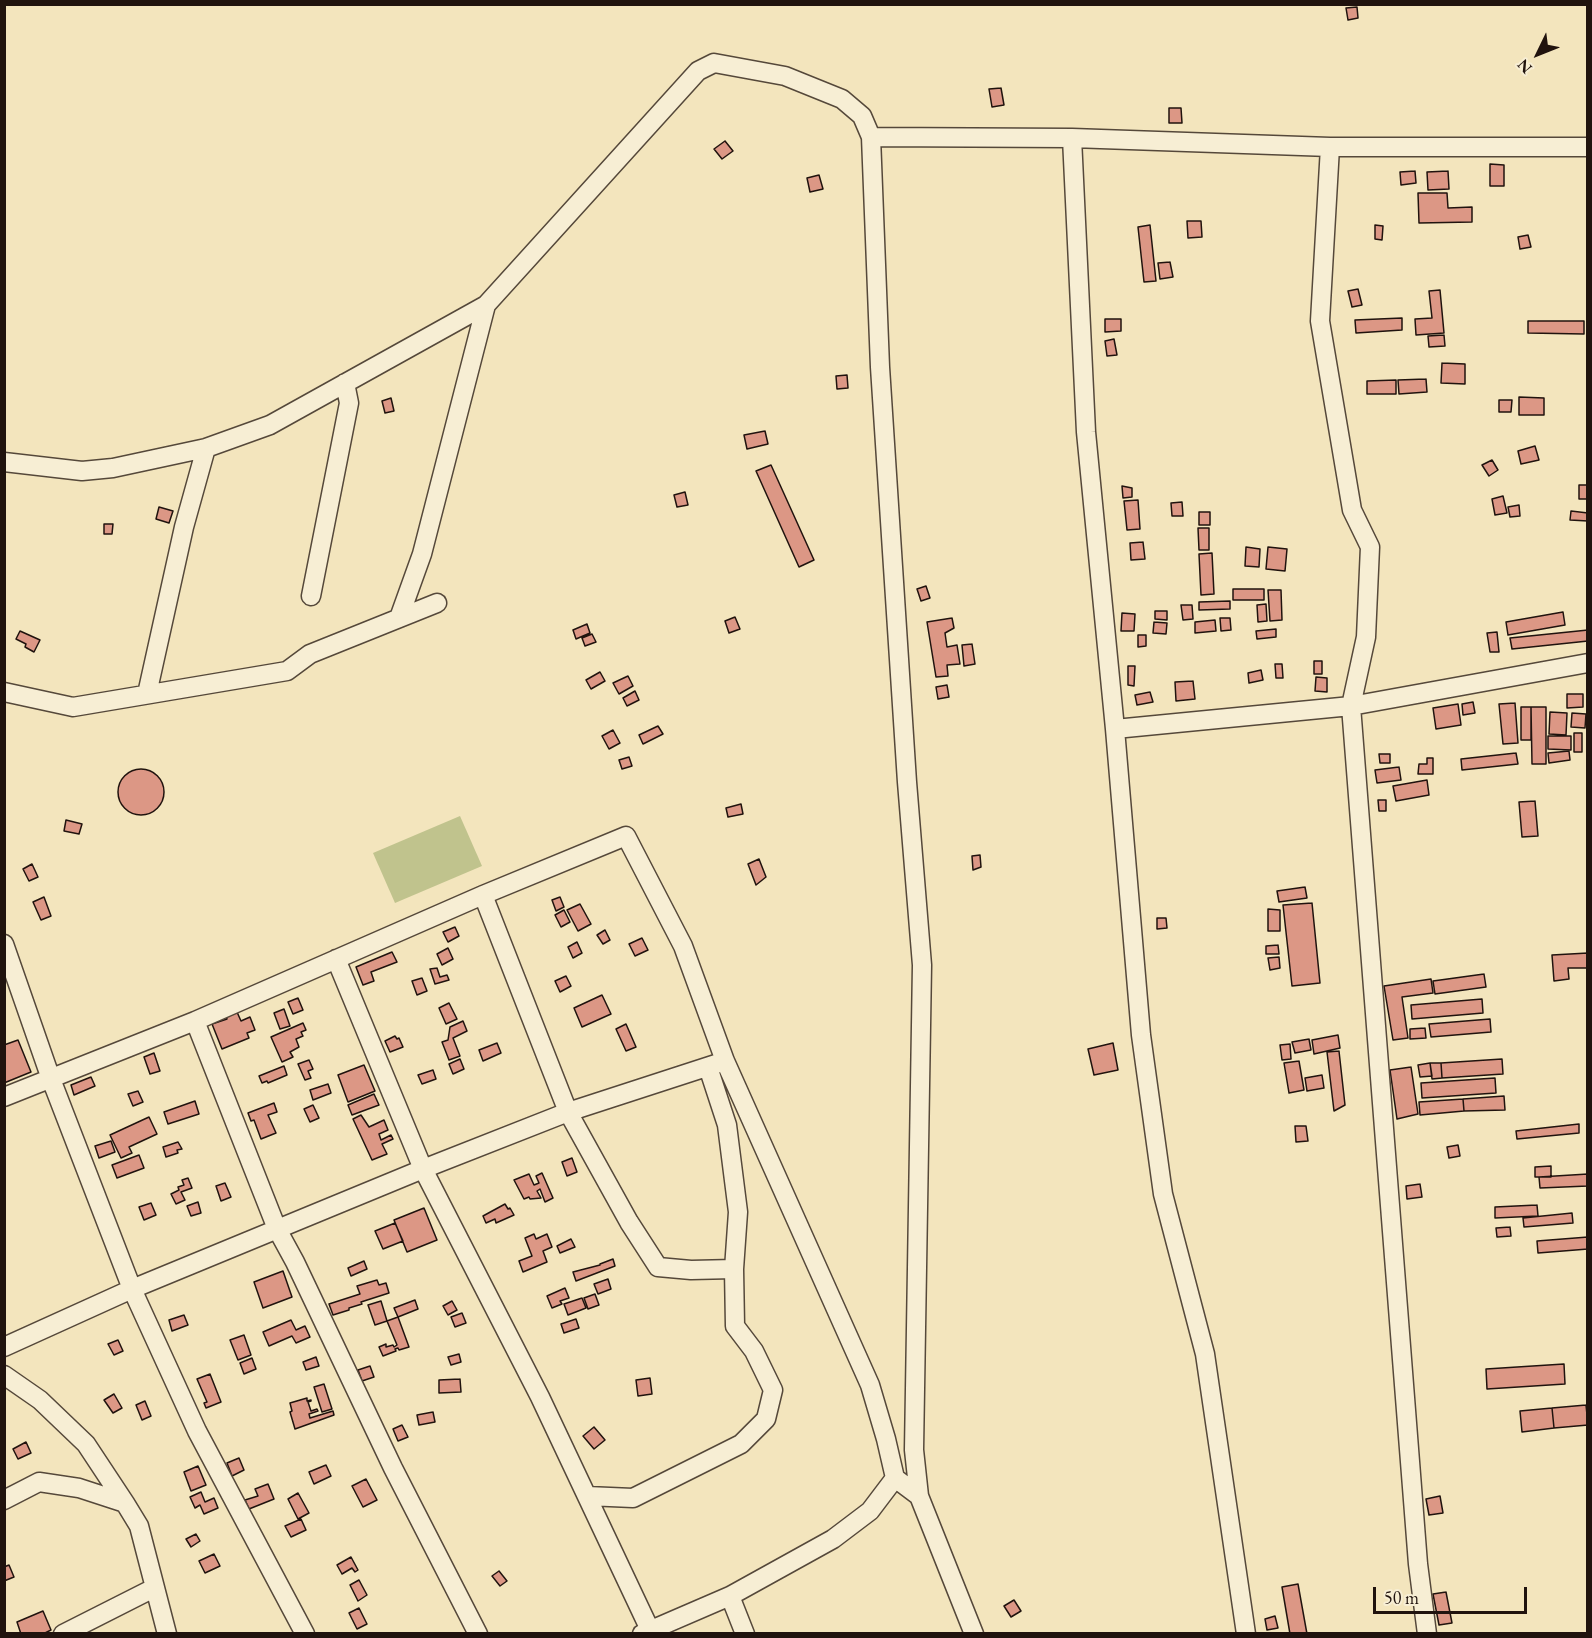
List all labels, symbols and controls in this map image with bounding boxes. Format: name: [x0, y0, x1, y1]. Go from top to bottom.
north arrow: [1508, 24, 1568, 84]
text: N: [1512, 55, 1537, 79]
scale bar: [1376, 1575, 1530, 1613]
text: 50 m: [1384, 1586, 1419, 1609]

